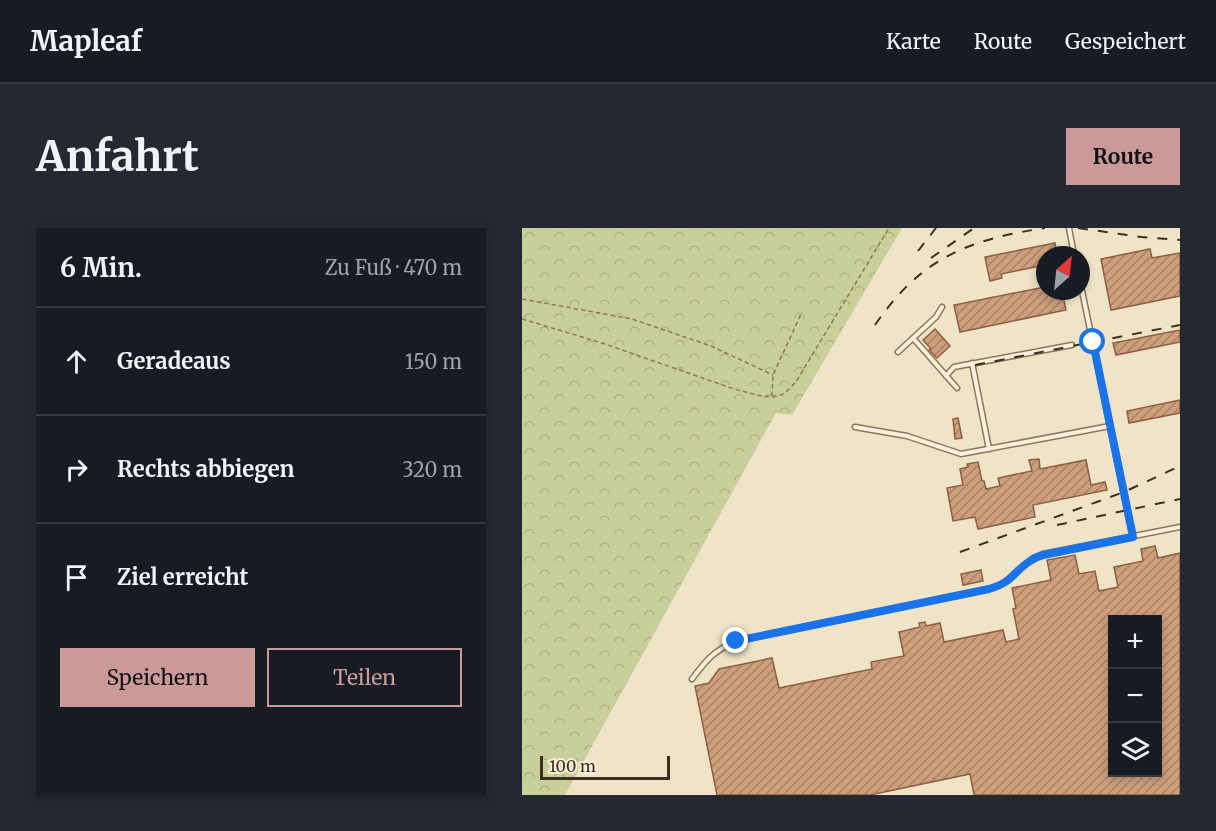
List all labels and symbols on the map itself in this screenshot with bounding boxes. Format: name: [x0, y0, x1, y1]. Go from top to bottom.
north arrow: [1036, 246, 1090, 300]
route start: [1079, 328, 1105, 354]
route end: [722, 627, 748, 653]
scale bar: [540, 753, 670, 780]

